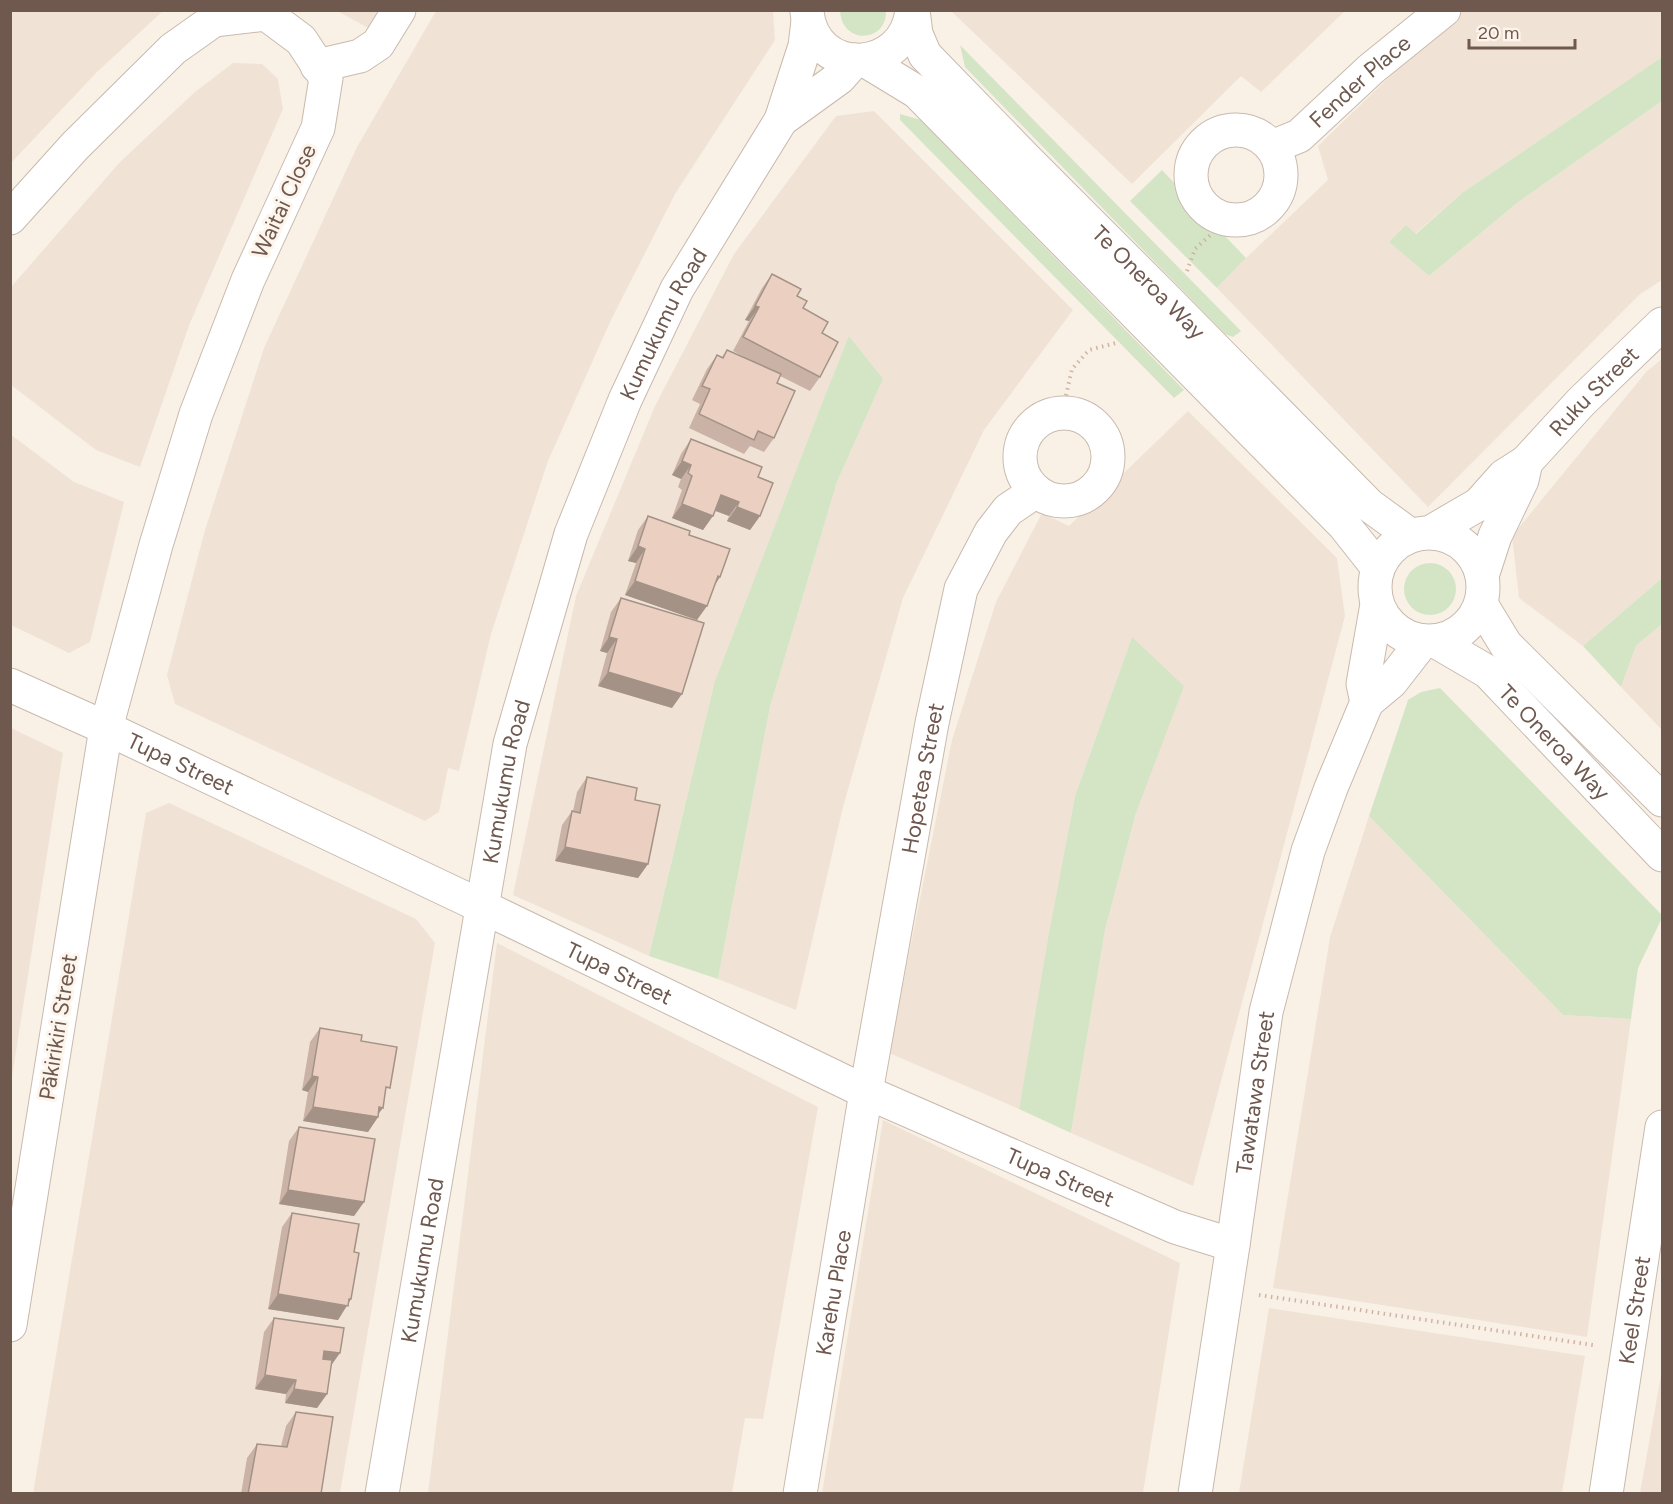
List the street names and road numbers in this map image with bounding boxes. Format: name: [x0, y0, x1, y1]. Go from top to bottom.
street label: Fender Place: [1303, 29, 1416, 133]
street label: Waitai Close: [246, 140, 322, 262]
street label: Te Oneroa Way: [1087, 220, 1211, 345]
street label: Kumukumu Road: [613, 243, 713, 404]
street label: Ruku Street: [1543, 340, 1644, 442]
street label: Te Oneroa Way: [1493, 679, 1616, 806]
street label: Kumukumu Road: [476, 696, 536, 866]
street label: Hopetea Street: [895, 700, 949, 856]
street label: Tupa Street: [123, 727, 238, 800]
street label: Tupa Street: [562, 936, 677, 1010]
street label: Pākirikiri Street: [33, 952, 83, 1102]
street label: Tawatawa Street: [1230, 1009, 1280, 1176]
street label: Tupa Street: [1002, 1142, 1118, 1212]
street label: Kumukumu Road: [395, 1176, 449, 1345]
street label: Karehu Place: [809, 1228, 857, 1357]
street label: Keel Street: [1612, 1254, 1656, 1366]

